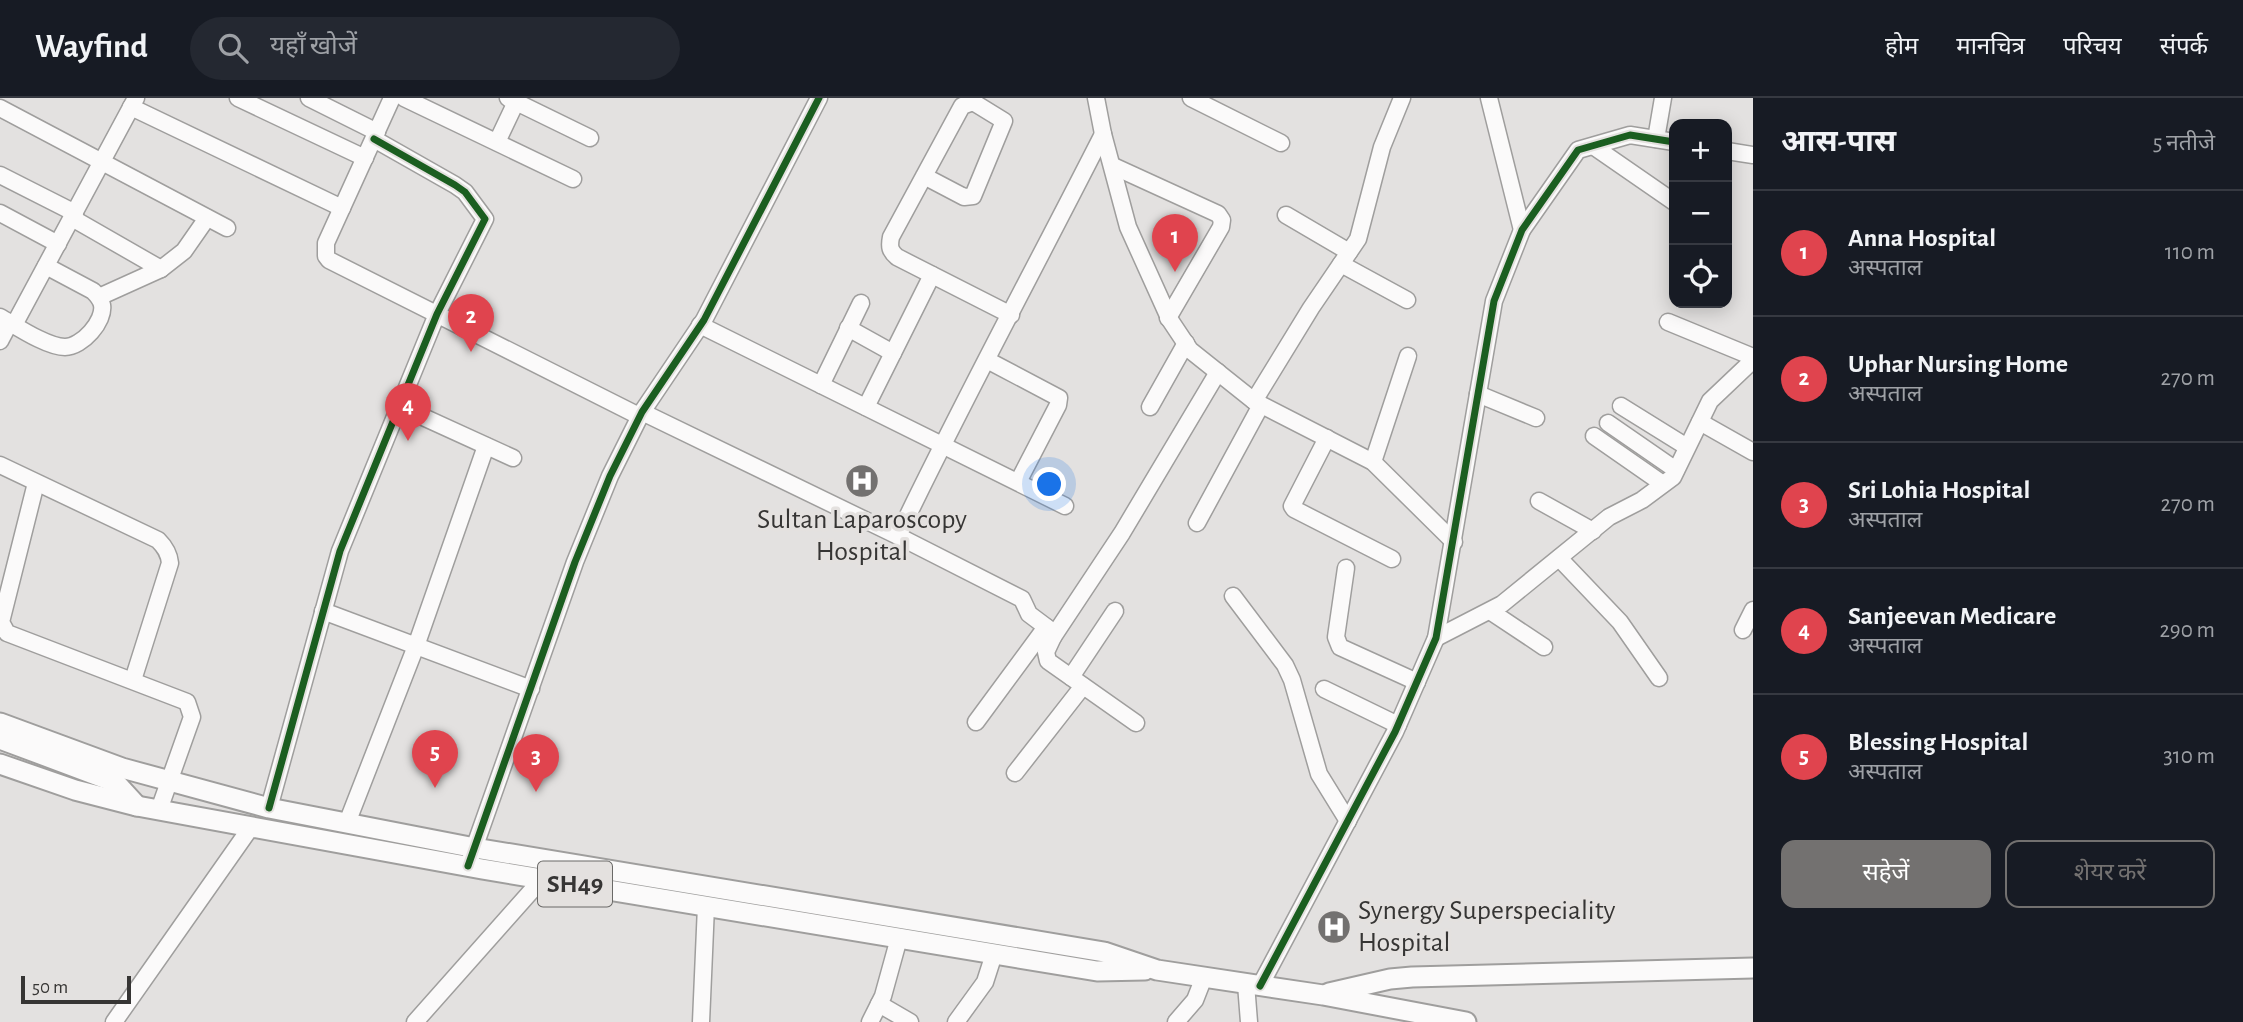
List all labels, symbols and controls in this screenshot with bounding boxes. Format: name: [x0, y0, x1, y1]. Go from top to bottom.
search box: [190, 17, 680, 80]
icon: search: [214, 29, 252, 67]
text: Wayfind: [35, 31, 148, 64]
text: यहाँ खोजें: [270, 33, 357, 59]
text: होम: [1885, 35, 1918, 59]
text: मानचित्र: [1956, 35, 2025, 59]
text: परिचय: [2063, 35, 2122, 59]
text: संपर्क: [2160, 35, 2208, 59]
map controls: [1669, 119, 1732, 308]
button: +: [1669, 119, 1732, 182]
text: आस-पास: [1781, 127, 1896, 157]
text: 5 नतीजे: [2153, 132, 2215, 155]
button: −: [1669, 182, 1732, 245]
pin: 1: [1152, 214, 1198, 272]
text: Anna Hospital: [1848, 225, 1996, 251]
text: 1: [1800, 241, 1808, 264]
text: 110 m: [2165, 241, 2215, 264]
button: locate: [1669, 245, 1732, 308]
text: अस्पताल: [1848, 257, 1922, 280]
pin: 2: [448, 294, 494, 352]
text: Uphar Nursing Home: [1848, 351, 2068, 377]
text: 2: [1799, 367, 1809, 390]
text: 270 m: [2161, 367, 2215, 390]
pin: 4: [385, 383, 431, 441]
text: अस्पताल: [1848, 383, 1922, 406]
hospital icon: Sultan Laparoscopy Hospital: [843, 462, 881, 500]
your location: [1032, 467, 1066, 501]
text: Sri Lohia Hospital: [1848, 477, 2030, 503]
text: 3: [1799, 493, 1809, 516]
text: 270 m: [2161, 493, 2215, 516]
place label: Sultan Laparoscopy Hospital: [757, 506, 967, 566]
text: अस्पताल: [1848, 509, 1922, 532]
text: Sanjeevan Medicare: [1848, 603, 2056, 629]
text: 4: [1798, 619, 1810, 642]
text: 290 m: [2159, 619, 2215, 642]
text: अस्पताल: [1848, 635, 1922, 658]
text: Blessing Hospital: [1848, 729, 2028, 755]
pin: 5: [412, 730, 458, 788]
pin: 3: [513, 734, 559, 792]
text: 5: [1799, 745, 1809, 768]
text: 310 m: [2163, 745, 2215, 768]
text: अस्पताल: [1848, 761, 1922, 784]
button: सहेजें: [1781, 840, 1991, 908]
button: शेयर करें: [2005, 840, 2215, 908]
road number: SH49: [538, 862, 612, 906]
place label: Synergy Superspeciality Hospital: [1358, 897, 1616, 957]
hospital icon: Synergy Superspeciality Hospital: [1315, 908, 1353, 946]
scale bar: [21, 973, 131, 1005]
text: 50 m: [32, 978, 68, 997]

